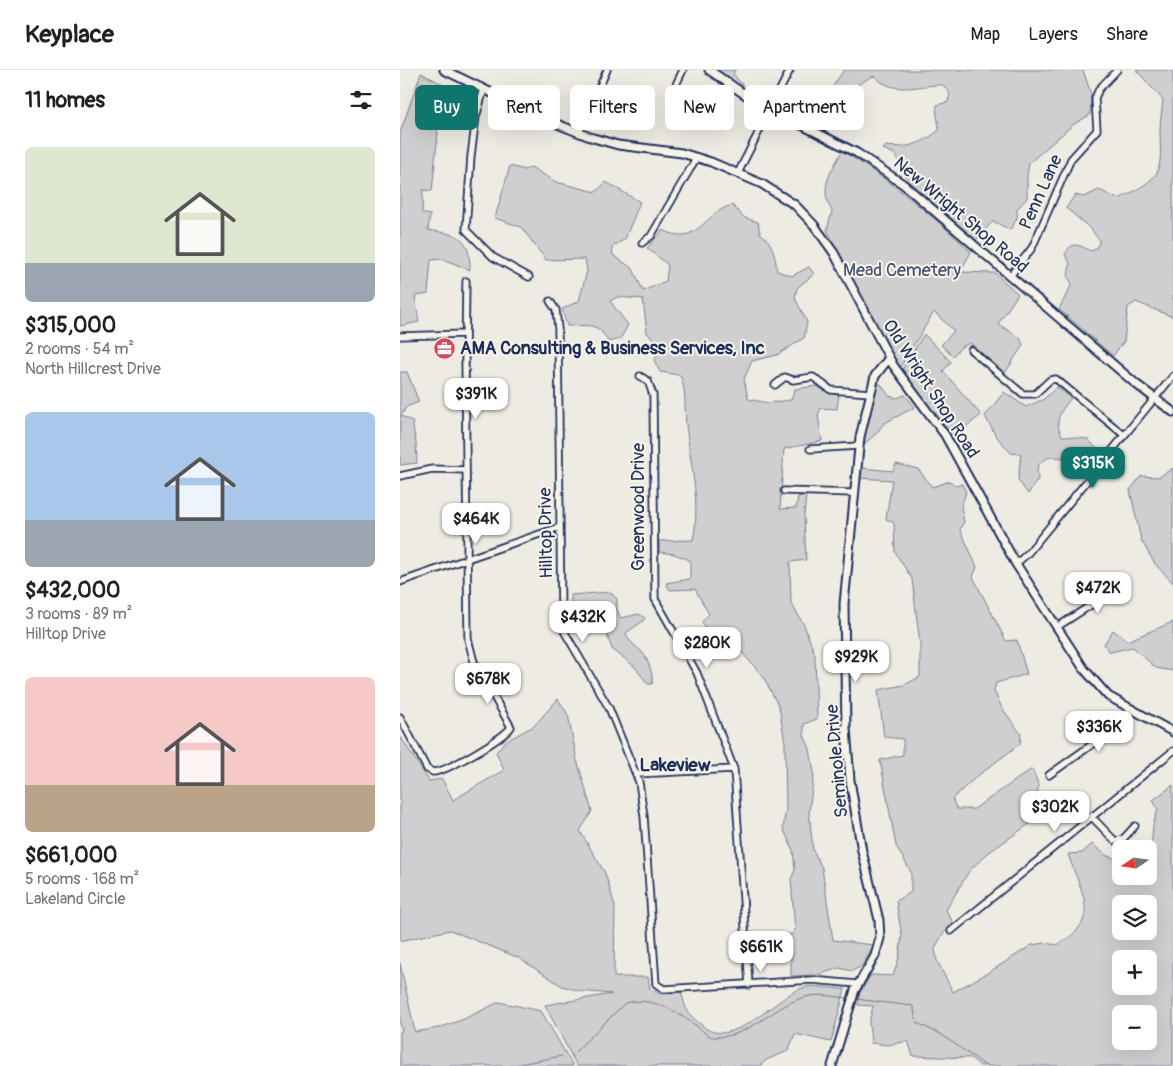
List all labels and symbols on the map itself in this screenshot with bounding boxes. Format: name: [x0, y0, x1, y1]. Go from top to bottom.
street label: Penn Lane: [1014, 151, 1068, 233]
street label: New Wright Shop Road: [889, 152, 1033, 278]
park label: Mead Cemetery: [843, 259, 961, 282]
street label: Old Wright Shop Road: [878, 315, 984, 463]
office icon: AMA Consulting & Business Services, Inc: [432, 336, 456, 360]
place label: AMA Consulting & Business Services, Inc: [460, 337, 765, 360]
pin: $391K: [441, 378, 511, 420]
street label: Greenwood Drive: [627, 443, 650, 571]
pin: $315K: [1058, 446, 1128, 489]
street label: Hilltop Drive: [534, 487, 558, 579]
pin: $464K: [441, 502, 511, 545]
pin: $472K: [1063, 572, 1133, 614]
pin: $432K: [548, 600, 618, 643]
pin: $280K: [672, 626, 742, 669]
pin: $929K: [821, 640, 891, 683]
pin: $678K: [453, 662, 523, 705]
street label: Seminole Drive: [821, 703, 853, 819]
pin: $336K: [1064, 710, 1134, 753]
district label: Lakeview: [640, 753, 711, 777]
pin: $302K: [1020, 790, 1090, 833]
north arrow: [1112, 840, 1158, 885]
pin: $661K: [726, 930, 796, 973]

